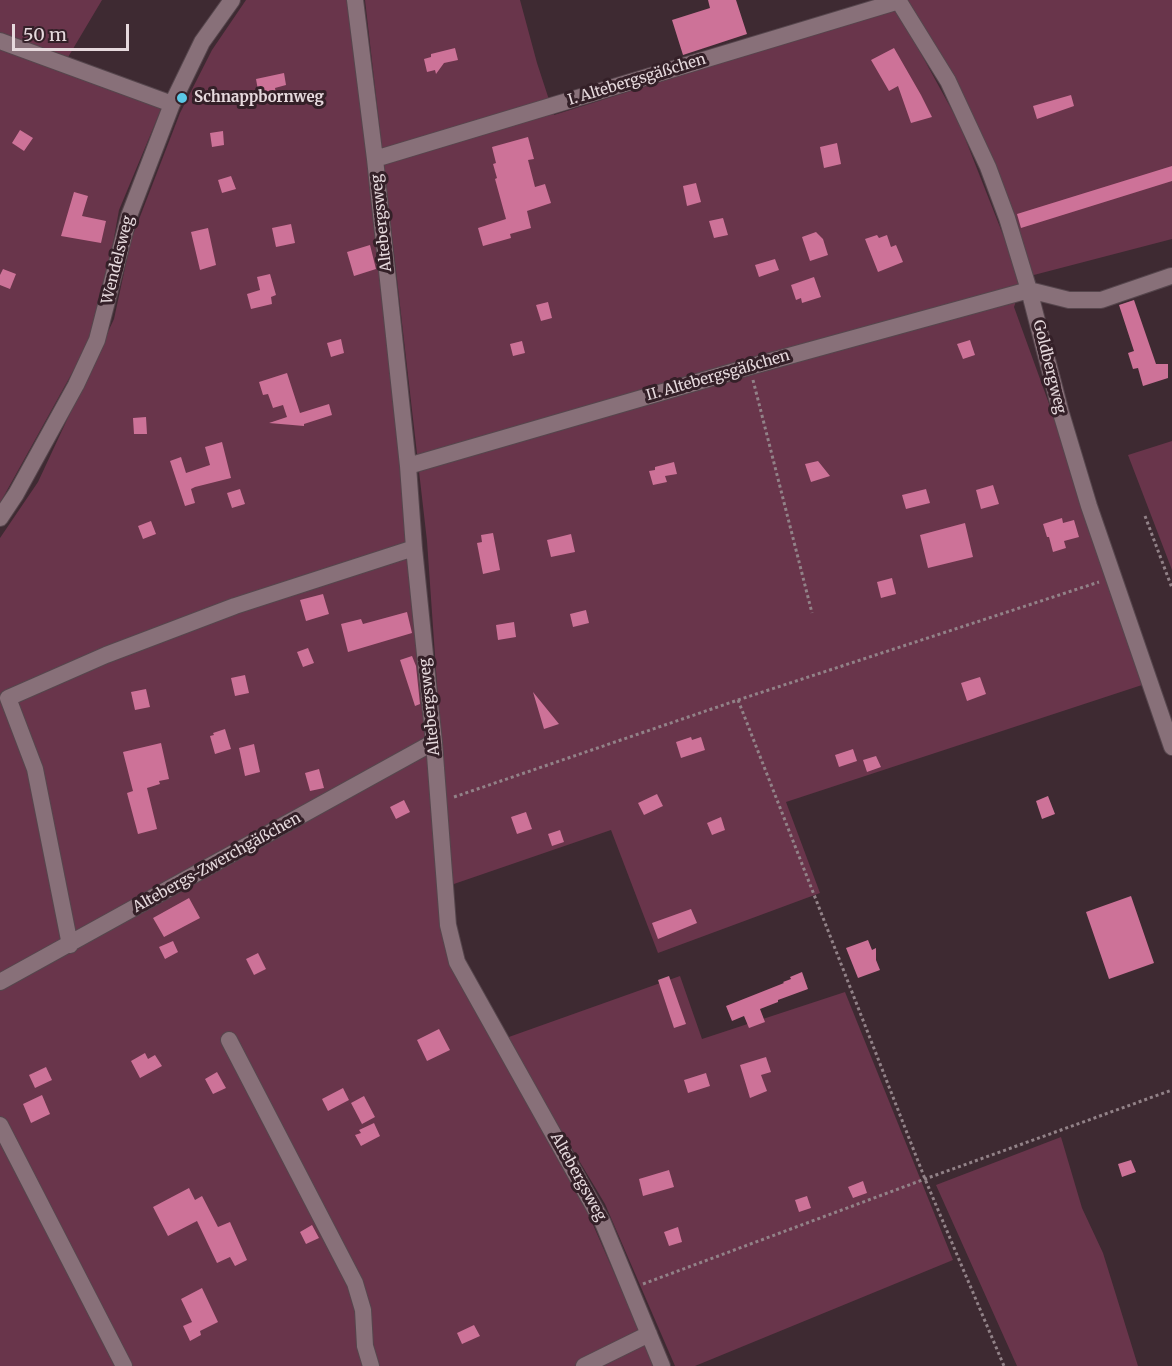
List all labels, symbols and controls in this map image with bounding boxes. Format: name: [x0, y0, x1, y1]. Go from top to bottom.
scale bar: [15, 12, 132, 50]
text: 50 m: [23, 23, 67, 46]
street label: I. Altebergsgäßchen: [566, 50, 708, 110]
place label: Schnappbornweg: [194, 89, 324, 107]
marker: Schnappbornweg: [175, 91, 189, 105]
street label: Altebergsweg: [368, 173, 396, 273]
street label: Wendelsweg: [98, 214, 138, 306]
street label: Goldbergweg: [1029, 318, 1069, 416]
street label: II. Altebergsgäßchen: [644, 347, 792, 405]
street label: Altebergsweg: [416, 657, 444, 757]
street label: Altebergs-Zwerchgäßchen: [130, 809, 304, 917]
street label: Altebergsweg: [546, 1130, 610, 1224]

